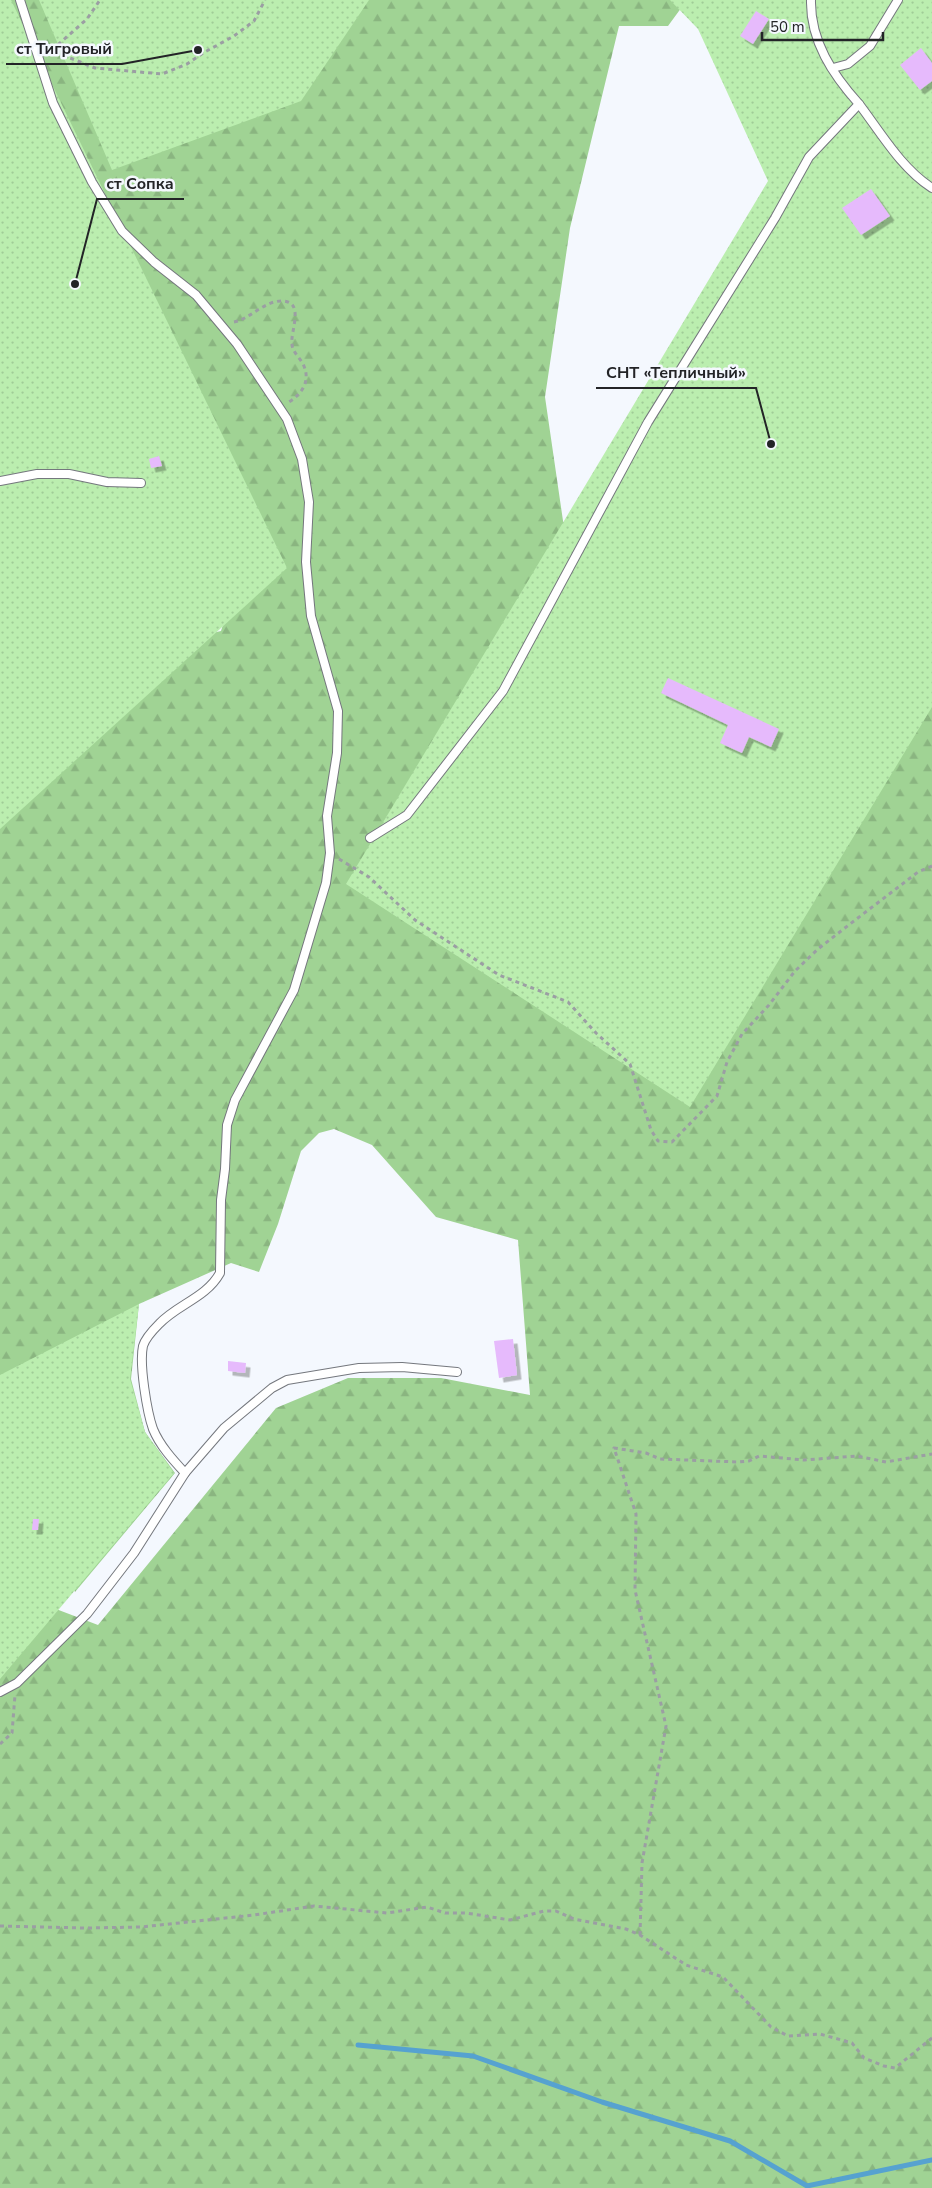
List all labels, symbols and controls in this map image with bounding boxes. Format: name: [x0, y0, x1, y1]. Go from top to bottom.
scale bar: [762, 10, 883, 42]
text: 50 m: [770, 17, 805, 37]
callout: ст Тигровый: [6, 33, 122, 64]
text: ст Тигровый: [16, 38, 112, 60]
callout: ст Сопка: [97, 168, 184, 199]
text: ст Сопка: [106, 173, 174, 195]
callout: СНТ «Тепличный»: [596, 357, 756, 388]
text: СНТ «Тепличный»: [606, 362, 746, 384]

